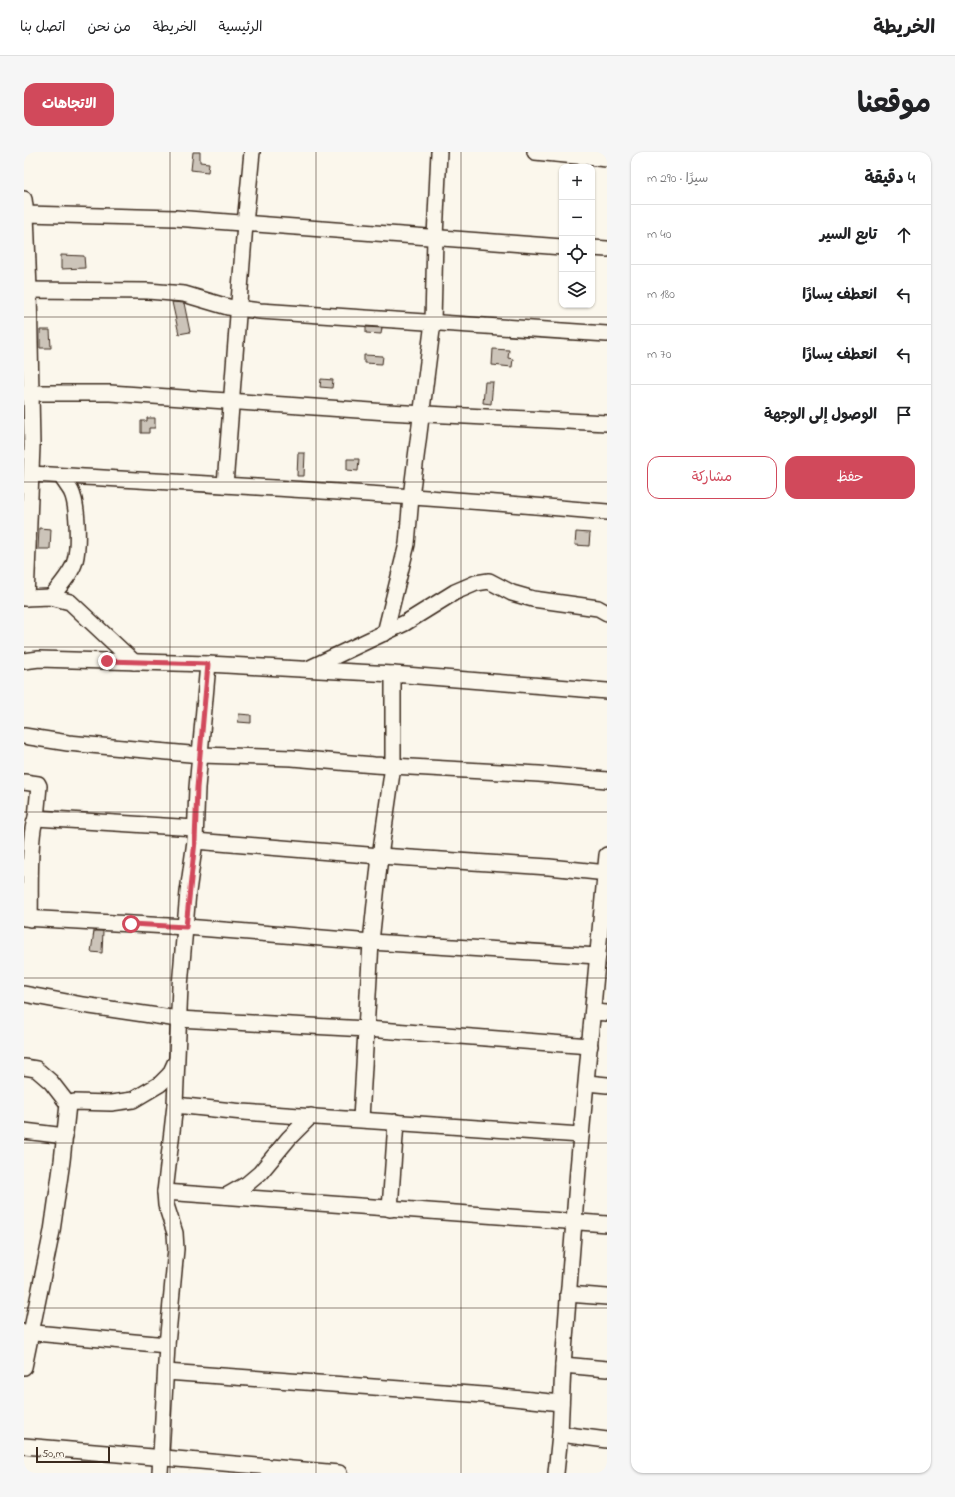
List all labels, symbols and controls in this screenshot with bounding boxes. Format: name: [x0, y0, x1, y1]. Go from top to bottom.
text: الخريطة: [873, 15, 935, 42]
text: اتصل بنا: [20, 17, 65, 38]
text: من نحن: [87, 17, 131, 38]
text: الخريطة: [153, 17, 197, 38]
text: الرئيسية: [219, 17, 263, 38]
button: الاتجاهات: [24, 83, 114, 126]
text: موقعنا: [857, 85, 931, 126]
map controls: [559, 164, 595, 308]
button: +: [559, 164, 595, 200]
text: 4 دقيقة: [865, 166, 915, 191]
text: سيرًا · 290 m: [647, 169, 708, 188]
button: −: [559, 200, 595, 236]
text: تابع السير: [820, 224, 877, 246]
icon: ahead: [893, 224, 915, 246]
text: 40 m: [647, 225, 671, 244]
button: locate: [559, 236, 595, 272]
button: layers: [559, 272, 595, 308]
text: انعطف يسارًا: [802, 284, 877, 306]
icon: left: [893, 284, 915, 306]
text: 180 m: [647, 285, 675, 304]
text: انعطف يسارًا: [802, 344, 877, 366]
icon: left: [893, 344, 915, 366]
text: 70 m: [647, 345, 671, 364]
text: الوصول إلى الوجهة: [764, 404, 877, 426]
icon: arrive: [893, 404, 915, 426]
button: مشاركة: [647, 456, 777, 499]
button: حفظ: [785, 456, 915, 499]
route end: [98, 652, 116, 670]
route start: [122, 915, 140, 933]
scale bar: [36, 1445, 110, 1464]
text: 50 m: [42, 1446, 64, 1462]

